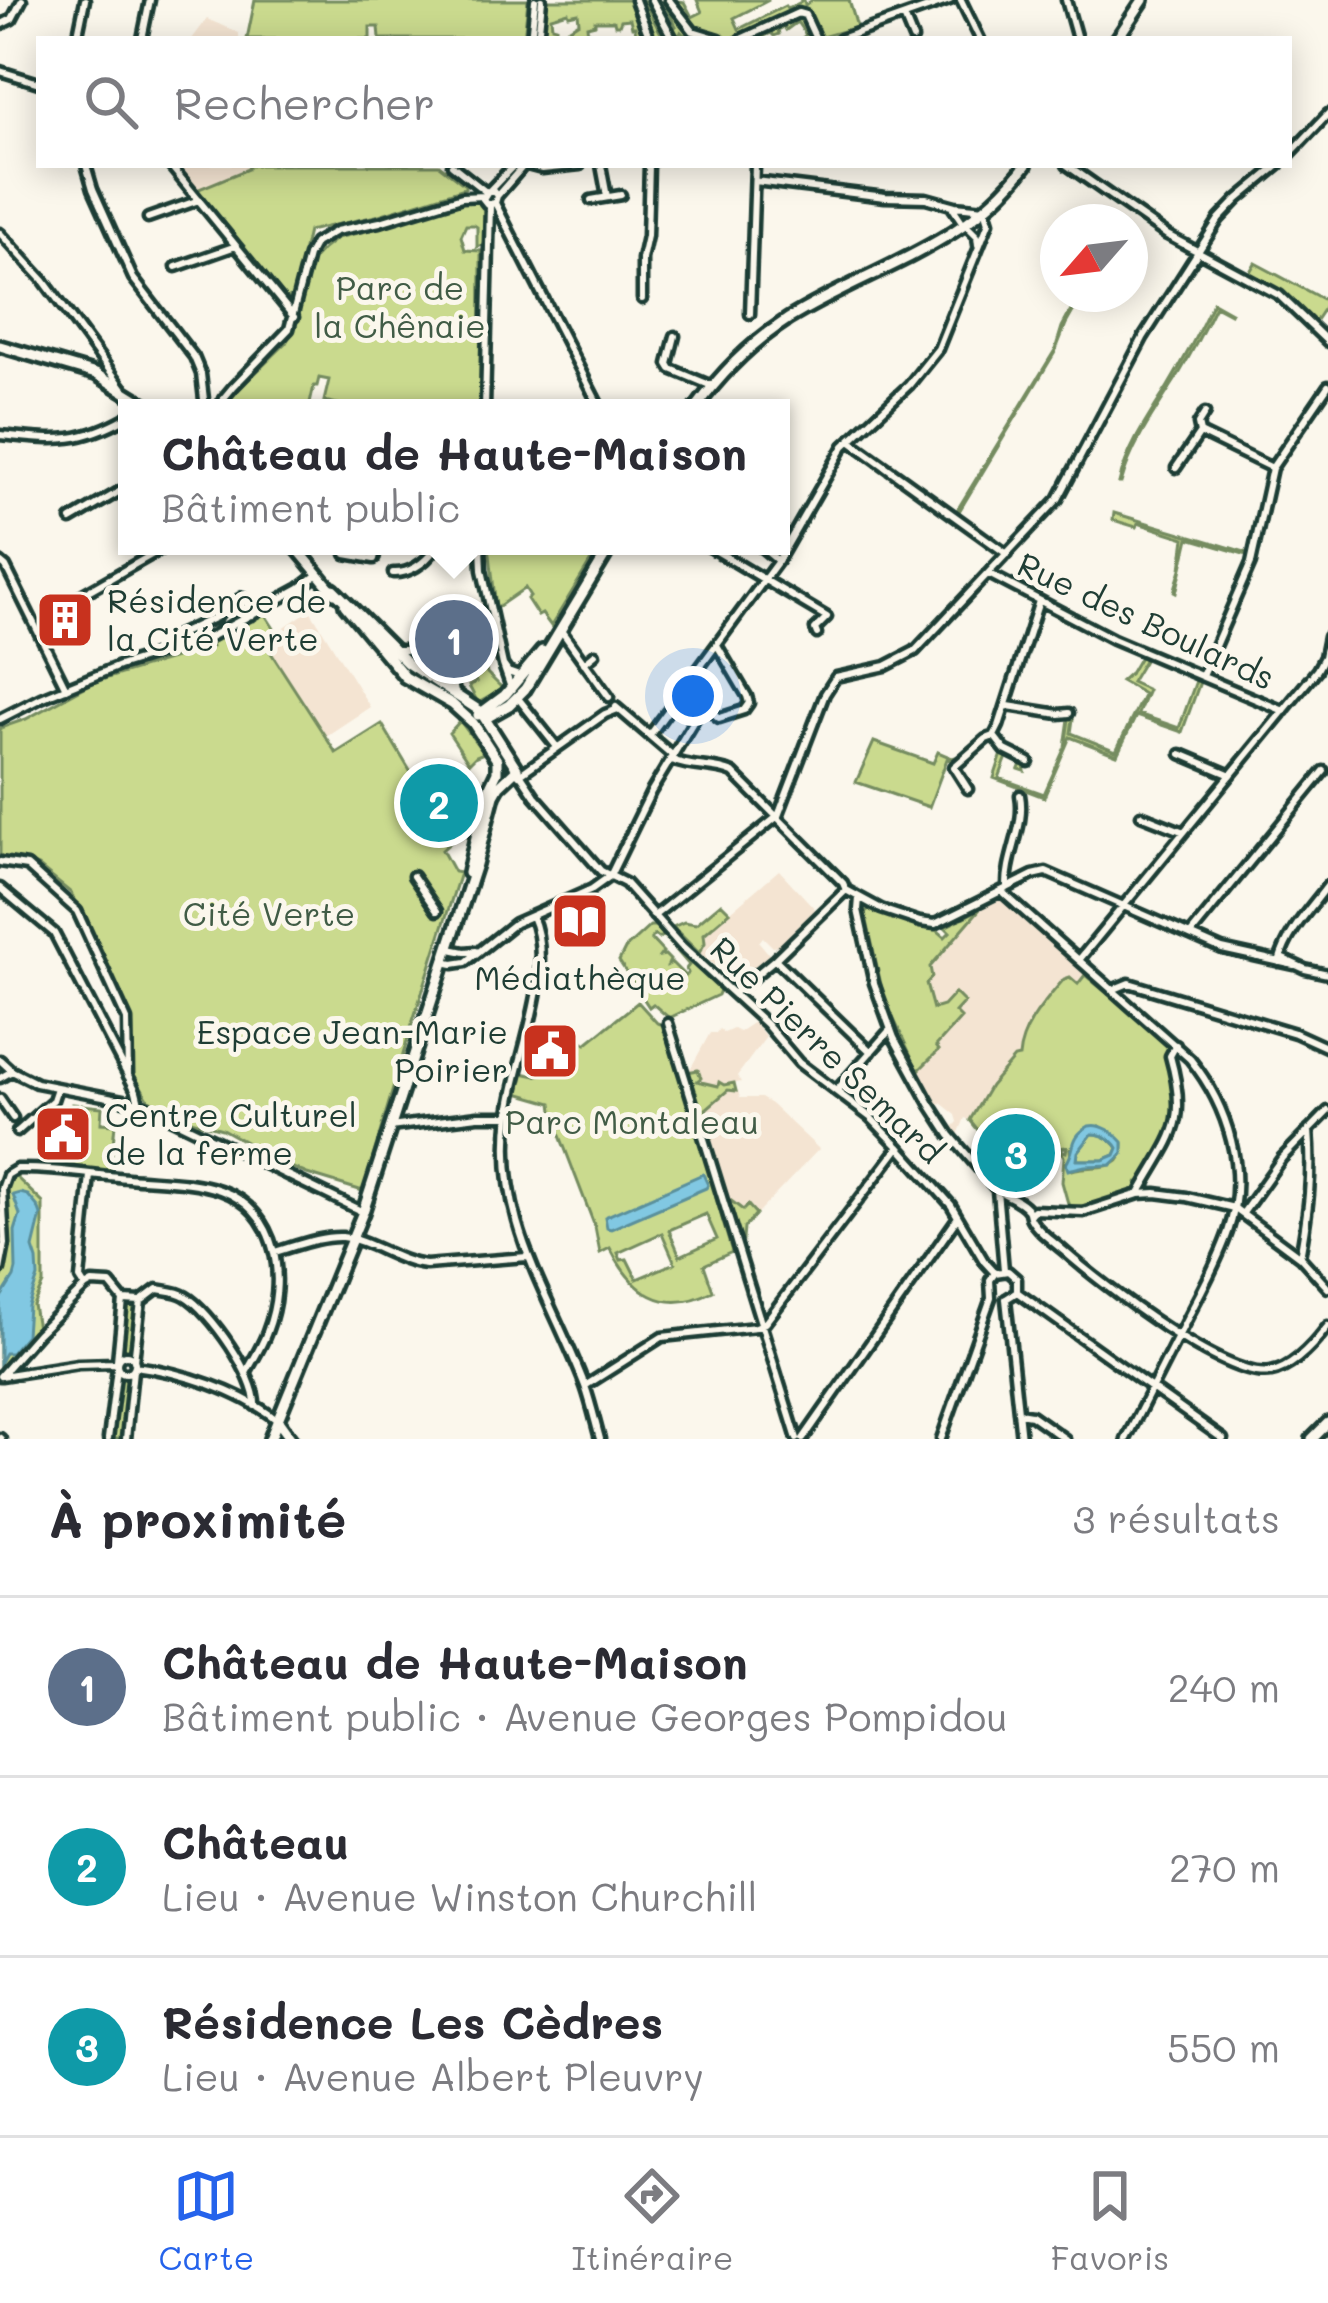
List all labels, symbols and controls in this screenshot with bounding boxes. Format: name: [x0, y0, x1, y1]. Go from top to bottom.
search box: [36, 36, 1292, 168]
icon: search: [78, 69, 144, 135]
text: Rechercher: [174, 73, 435, 131]
north arrow: [1040, 204, 1148, 312]
park label: Parc de la Chênaie: [314, 265, 486, 346]
popup: [118, 399, 790, 555]
text: Château de Haute-Maison: [161, 423, 747, 481]
text: Bâtiment public: [161, 481, 460, 532]
street label: Rue des Boulards: [1011, 541, 1282, 698]
place label: Résidence de la Cité Verte: [107, 578, 327, 659]
building icon: Résidence de la Cité Verte: [34, 589, 96, 651]
pin: 1: [415, 594, 493, 684]
your location: [663, 666, 723, 726]
pin: 2: [400, 758, 478, 848]
library icon: Médiathèque: [549, 890, 611, 952]
park label: Cité Verte: [183, 891, 355, 934]
street label: Rue Pierre Semard: [702, 926, 954, 1171]
place label: Médiathèque: [474, 955, 686, 998]
place label: Espace Jean-Marie Poirier: [196, 1009, 508, 1090]
public building icon: Espace Jean-Marie Poirier: [519, 1020, 581, 1082]
place label: Centre Culturel de la ferme: [105, 1092, 357, 1173]
park label: Parc Montaleau: [505, 1099, 759, 1142]
public building icon: Centre Culturel de la ferme: [32, 1103, 94, 1165]
pin: 3: [977, 1108, 1055, 1198]
text: À proximité: [48, 1484, 346, 1551]
text: 3 résultats: [1073, 1492, 1280, 1543]
text: Château de Haute-Maison: [162, 1632, 748, 1690]
text: 1: [78, 1661, 96, 1712]
text: 240 m: [1168, 1661, 1280, 1712]
text: Bâtiment public · Avenue Georges Pompidou: [162, 1690, 1008, 1741]
text: Château: [162, 1812, 349, 1870]
text: 2: [76, 1841, 98, 1892]
text: 270 m: [1169, 1841, 1280, 1892]
text: Lieu · Avenue Winston Churchill: [162, 1870, 758, 1921]
text: Résidence Les Cèdres: [162, 1992, 663, 2050]
text: 3: [75, 2021, 99, 2072]
text: 550 m: [1167, 2021, 1280, 2072]
text: Lieu · Avenue Albert Pleuvry: [162, 2050, 704, 2101]
tab: Carte: [159, 2163, 254, 2278]
tab: Itinéraire: [571, 2163, 733, 2278]
tab: Favoris: [1051, 2163, 1169, 2278]

